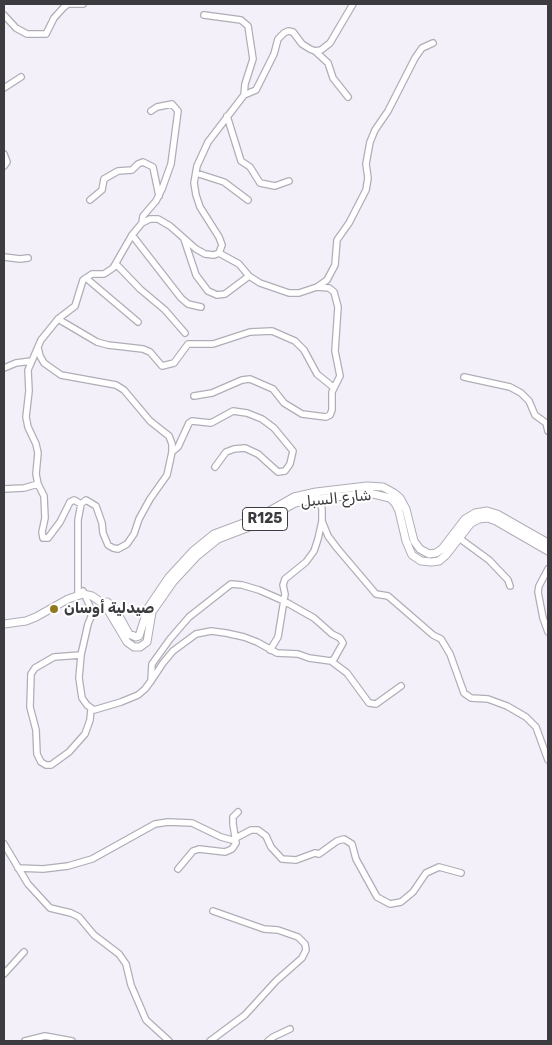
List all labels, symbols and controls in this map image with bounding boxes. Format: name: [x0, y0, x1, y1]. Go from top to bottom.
street label: شارع السبل: [300, 486, 372, 512]
road number: R125: [242, 508, 288, 530]
place label: صيدلية أوسان: [64, 600, 154, 618]
marker: صيدلية أوسان: [48, 603, 60, 615]

